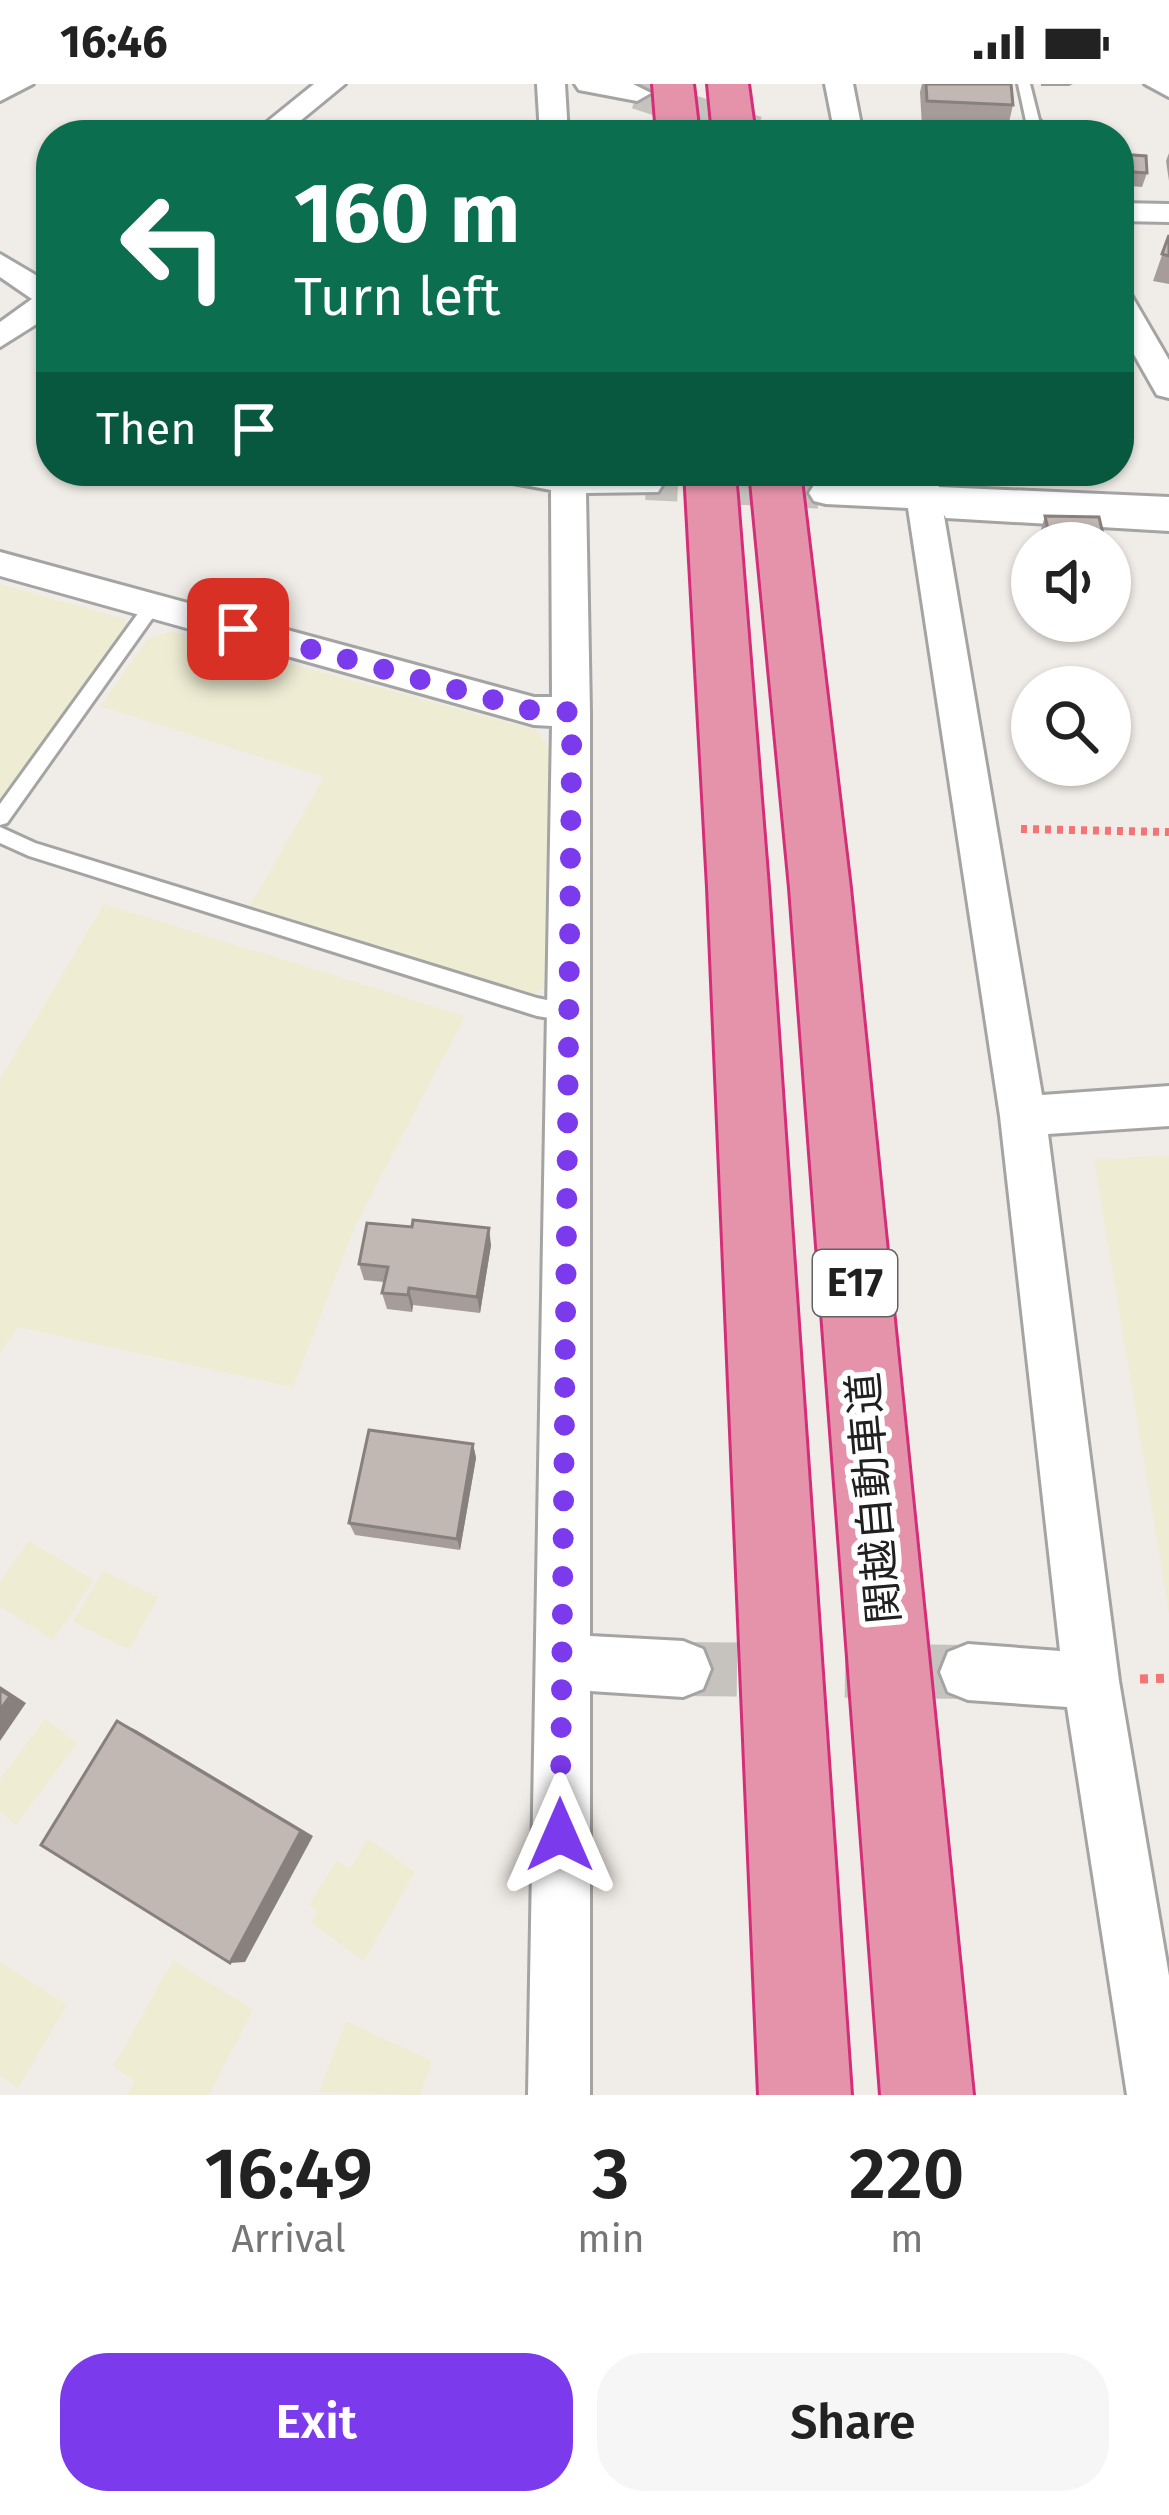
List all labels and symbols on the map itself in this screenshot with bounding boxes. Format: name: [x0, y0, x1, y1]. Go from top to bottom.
pin: [187, 578, 289, 680]
road number: E17: [813, 1250, 897, 1316]
street label: 関越自動車道: [838, 1370, 910, 1626]
position arrow: [497, 1772, 623, 1898]

